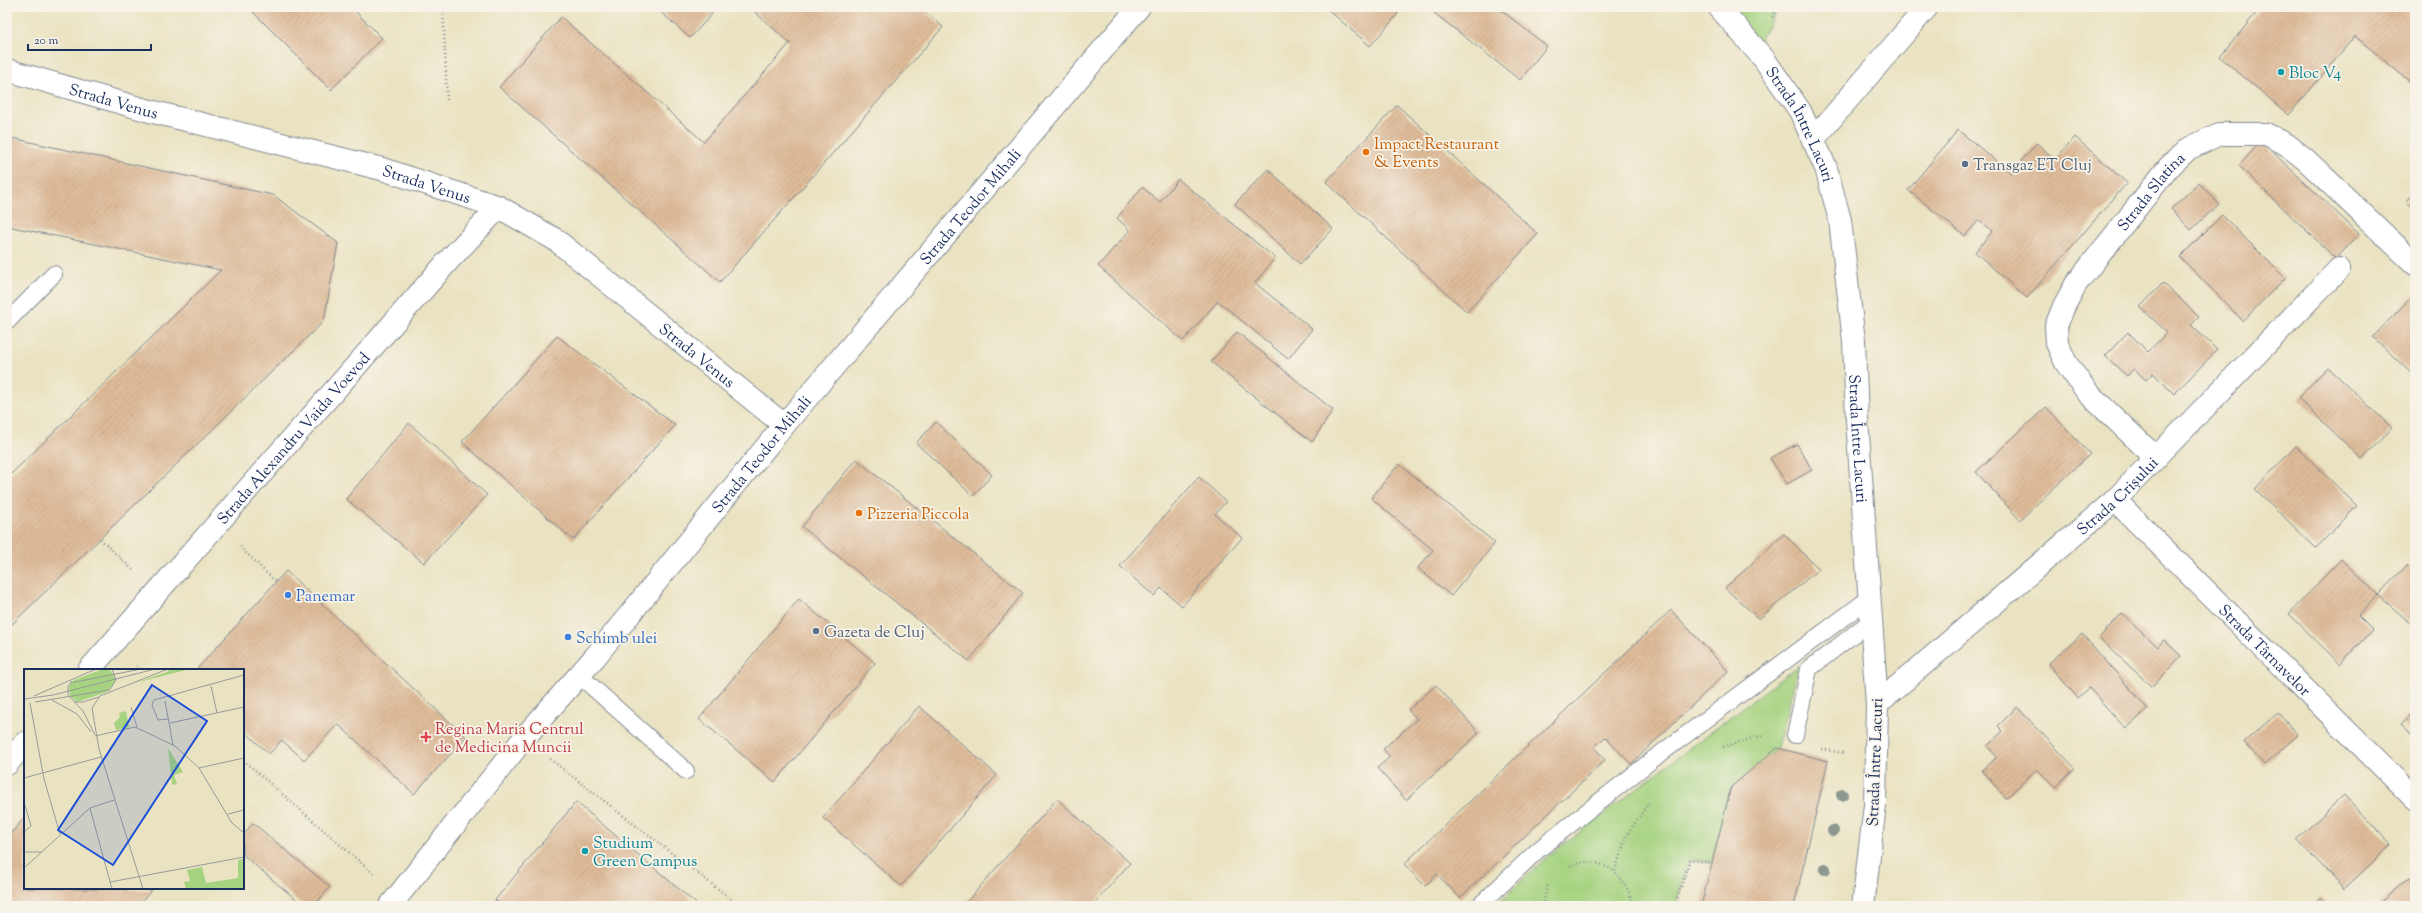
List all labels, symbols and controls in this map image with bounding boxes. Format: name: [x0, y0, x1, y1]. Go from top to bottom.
scale bar: [28, 26, 151, 52]
text: 20 m: [34, 32, 59, 50]
street label: Strada Între Lacuri: [1759, 63, 1838, 185]
place label: Bloc V4: [2289, 63, 2341, 86]
marker: Bloc V4: [2276, 67, 2286, 77]
street label: Strada Venus: [66, 79, 160, 127]
place label: Impact Restaurant & Events: [1374, 134, 1500, 175]
street label: Strada Teodor Mihali: [916, 144, 1028, 271]
marker: Impact Restaurant & Events: [1361, 147, 1371, 157]
street label: Strada Slatina: [2113, 148, 2192, 237]
place label: Transgaz ET Cluj: [1973, 155, 2092, 178]
marker: Transgaz ET Cluj: [1960, 159, 1970, 169]
street label: Strada Venus: [379, 161, 473, 211]
street label: Strada Venus: [653, 319, 739, 395]
street label: Strada Alexandru Vaida Voevod: [213, 348, 377, 531]
street label: Strada Între Lacuri: [1841, 374, 1872, 504]
street label: Strada Teodor Mihali: [708, 391, 818, 519]
street label: Strada Crișului: [2073, 452, 2165, 542]
place label: Pizzeria Piccola: [867, 504, 970, 527]
marker: Pizzeria Piccola: [854, 508, 864, 518]
place label: Panemar: [296, 586, 355, 609]
marker: Panemar: [283, 590, 293, 600]
street label: Strada Târnavelor: [2212, 600, 2315, 703]
place label: Gazeta de Cluj: [824, 622, 925, 645]
marker: Gazeta de Cluj: [811, 626, 821, 636]
place label: Schimb ulei: [576, 628, 658, 651]
marker: Schimb ulei: [563, 632, 573, 642]
inset map: [24, 669, 244, 889]
street label: Strada Între Lacuri: [1863, 697, 1890, 827]
place label: Regina Maria Centrul de Medicina Muncii: [435, 719, 584, 760]
marker: Regina Maria Centrul de Medicina Muncii: [420, 731, 432, 743]
place label: Studium Green Campus: [593, 833, 697, 874]
marker: Studium Green Campus: [580, 846, 590, 856]

